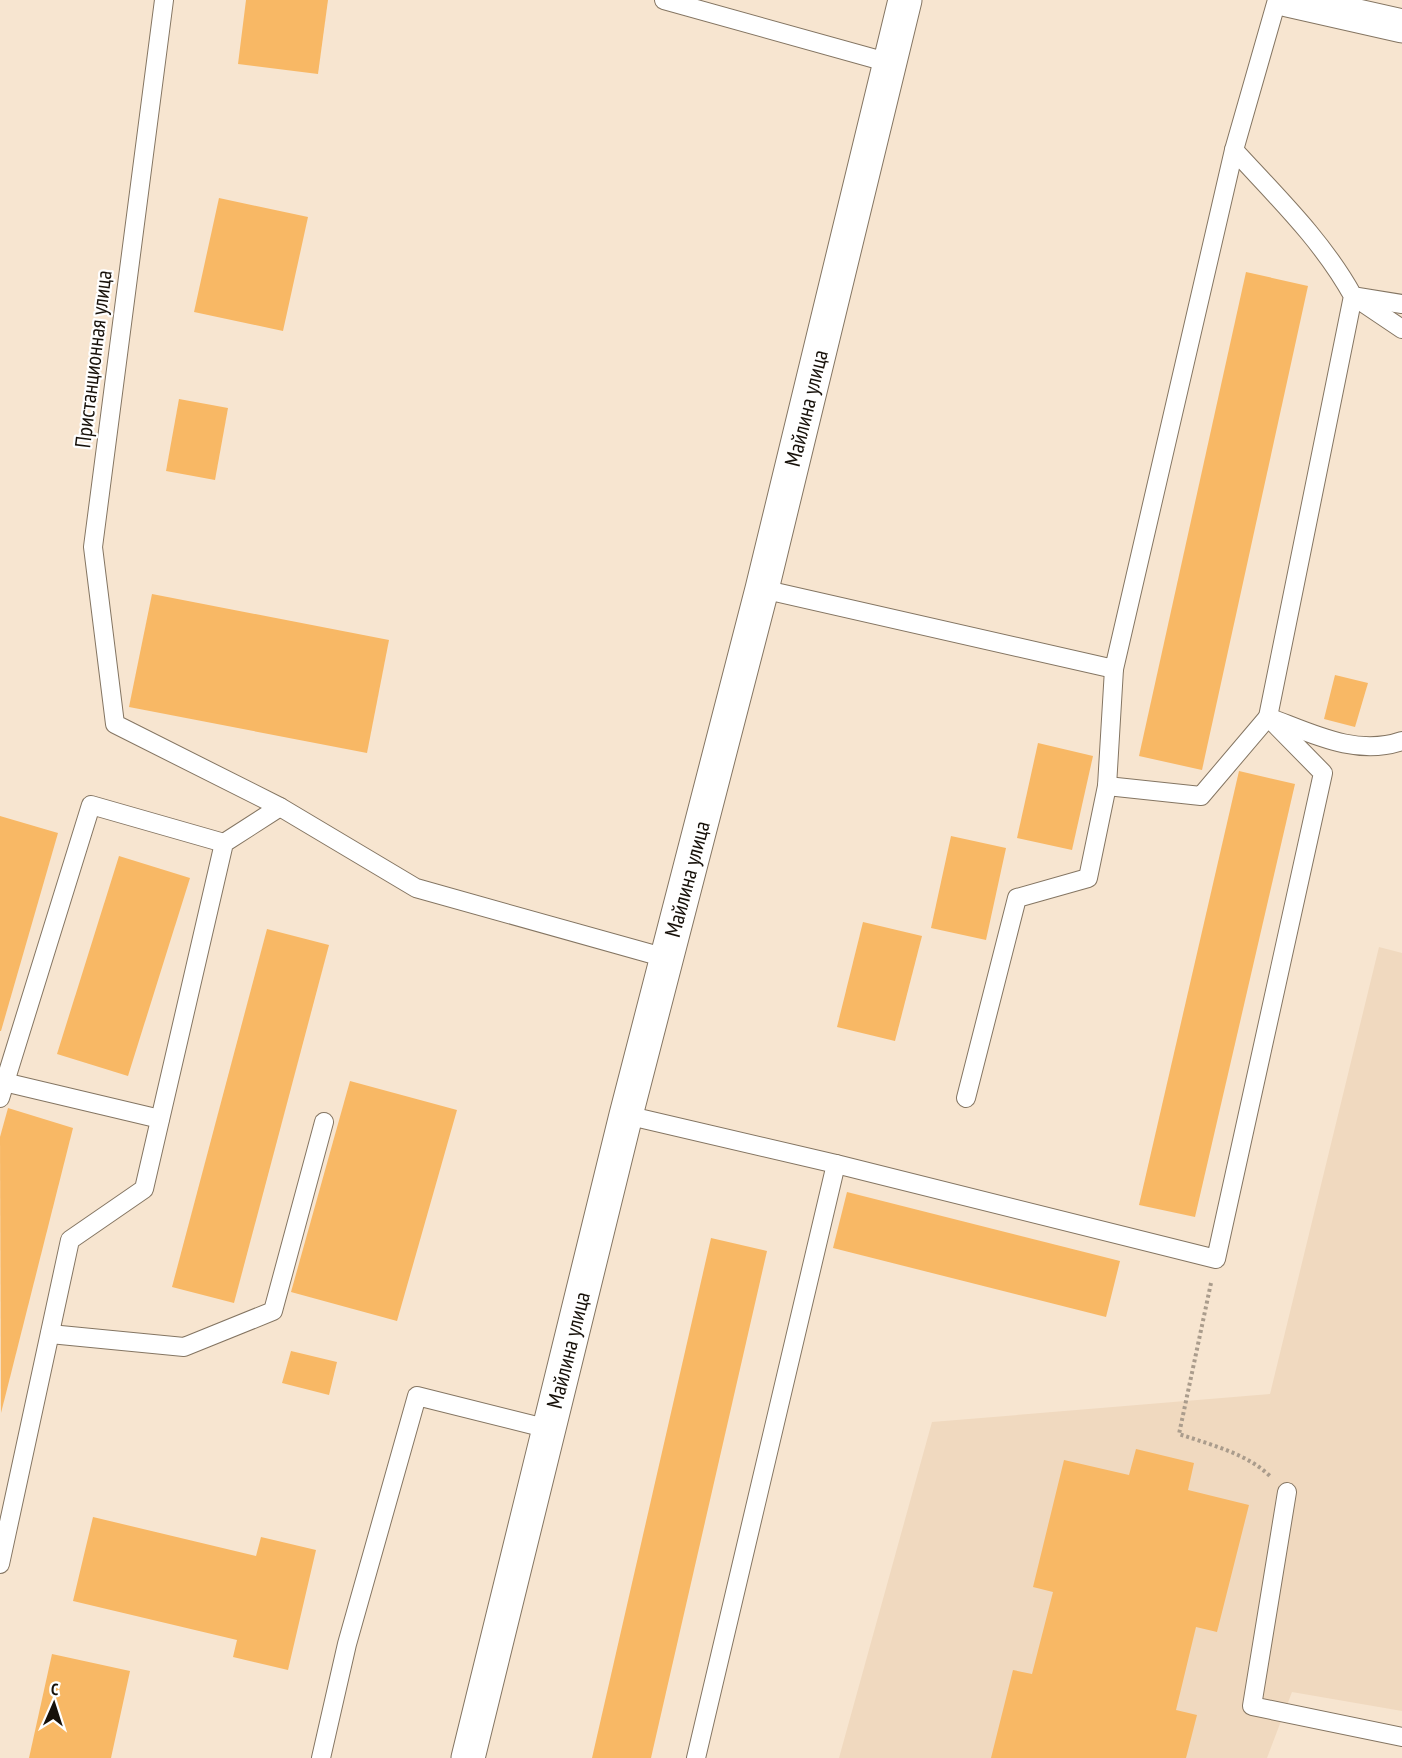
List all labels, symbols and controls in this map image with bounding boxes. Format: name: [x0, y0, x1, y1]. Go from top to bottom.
street label: Пристанционная улица: [68, 269, 118, 449]
street label: Майлина улица: [778, 347, 834, 469]
street label: Майлина улица: [658, 818, 716, 940]
street label: Майлина улица: [540, 1289, 596, 1411]
north arrow: [24, 1674, 84, 1734]
text: С: [51, 1679, 60, 1699]

